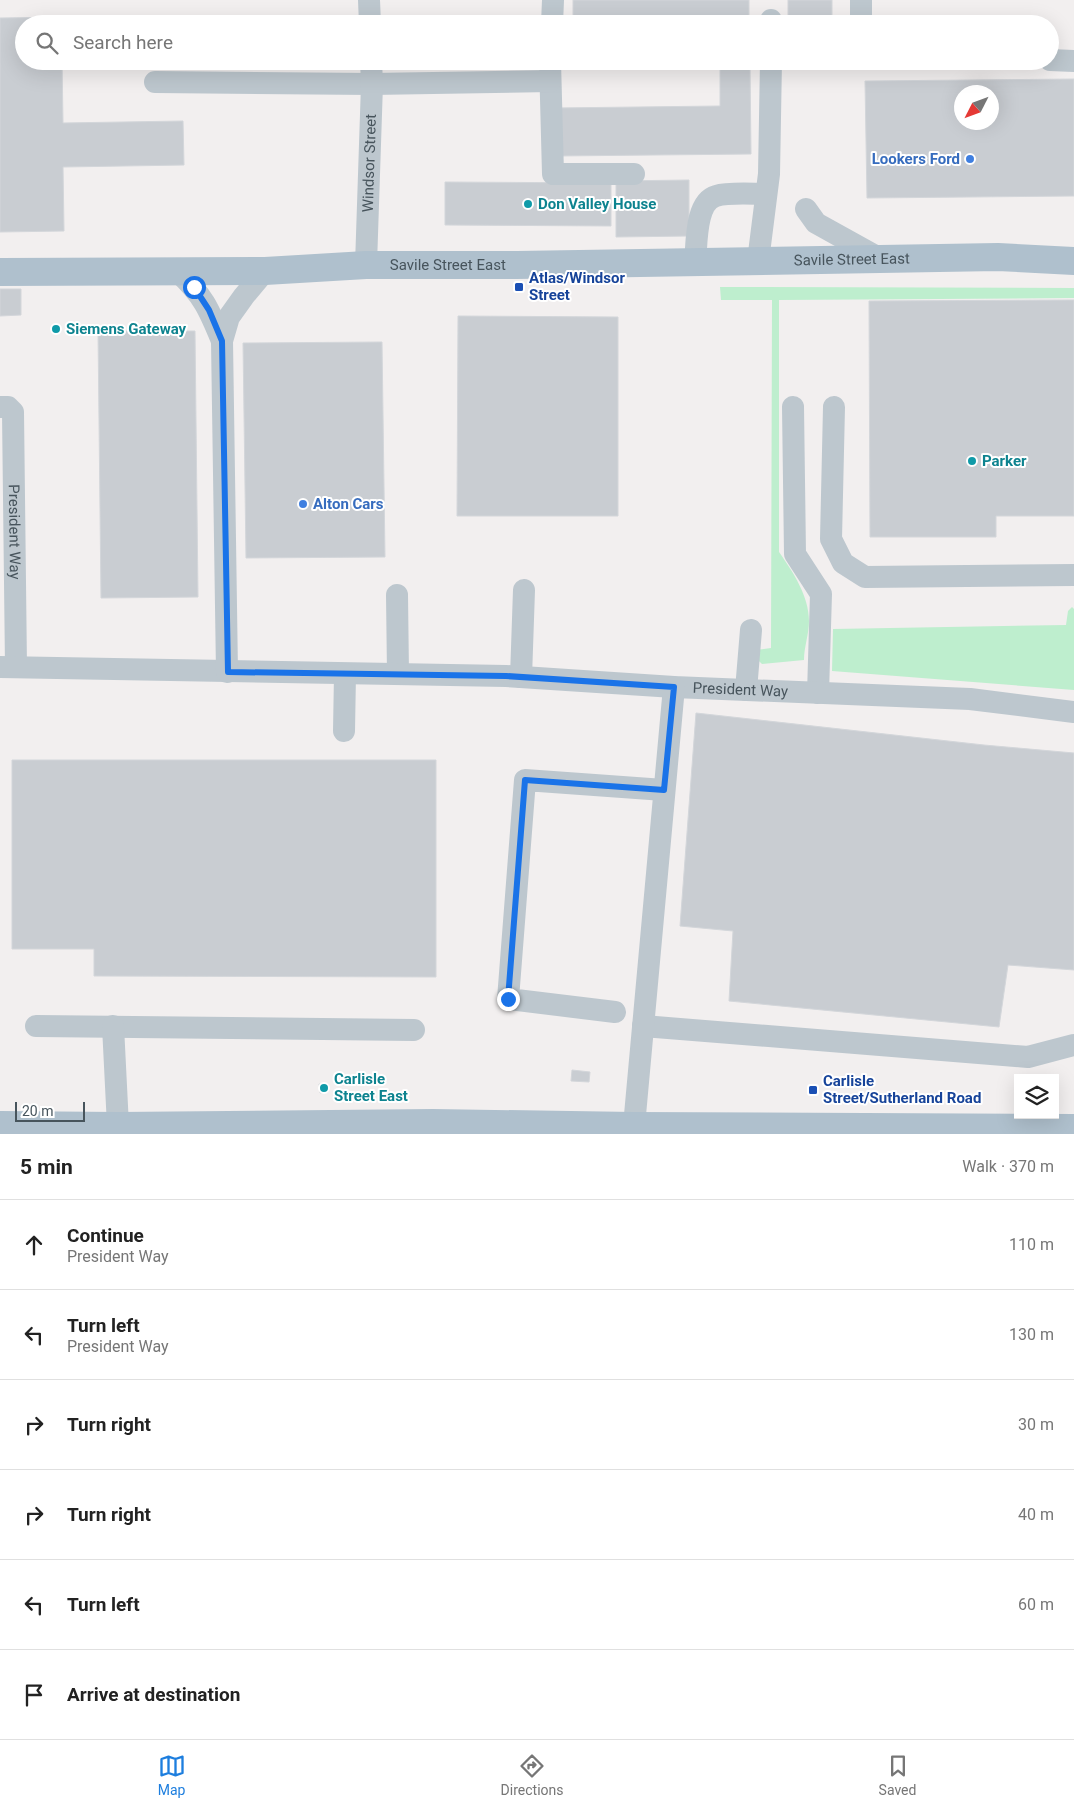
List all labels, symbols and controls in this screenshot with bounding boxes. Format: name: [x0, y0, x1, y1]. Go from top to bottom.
search box: [15, 15, 1059, 70]
icon: search: [33, 29, 61, 57]
text: Search here: [73, 31, 173, 54]
north arrow: [954, 85, 999, 130]
street label: Windsor Street: [359, 113, 380, 213]
place label: Lookers Ford: [872, 150, 960, 168]
marker: Lookers Ford: [964, 153, 976, 165]
place label: Don Valley House: [538, 195, 656, 213]
marker: Don Valley House: [522, 198, 534, 210]
street label: Savile Street East: [794, 249, 910, 269]
street label: Savile Street East: [390, 256, 506, 274]
place label: Atlas/Windsor Street: [529, 269, 625, 304]
route start: [183, 276, 206, 299]
marker: Atlas/Windsor Street: [513, 281, 525, 293]
place label: Siemens Gateway: [66, 320, 187, 338]
marker: Siemens Gateway: [50, 323, 62, 335]
place label: Parker: [982, 452, 1027, 470]
marker: Parker: [966, 455, 978, 467]
street label: President Way: [5, 484, 24, 580]
place label: Alton Cars: [313, 495, 384, 513]
marker: Alton Cars: [297, 498, 309, 510]
street label: President Way: [692, 679, 789, 701]
route end: [497, 988, 520, 1011]
place label: Carlisle Street East: [334, 1070, 408, 1105]
place label: Carlisle Street/Sutherland Road: [823, 1072, 981, 1107]
map controls: [1014, 1074, 1059, 1119]
button: layers: [1014, 1074, 1059, 1119]
marker: Carlisle Street East: [318, 1082, 330, 1094]
marker: Carlisle Street/Sutherland Road: [807, 1084, 819, 1096]
scale bar: [15, 1099, 85, 1122]
text: 20 m: [22, 1103, 54, 1119]
text: 5 min: [20, 1155, 73, 1179]
text: Walk · 370 m: [962, 1157, 1054, 1176]
text: Continue: [67, 1224, 144, 1247]
icon: ahead: [20, 1231, 48, 1259]
text: 110 m: [1009, 1235, 1054, 1254]
text: President Way: [67, 1247, 169, 1266]
text: Turn left: [67, 1314, 140, 1337]
icon: left: [20, 1321, 48, 1349]
text: 130 m: [1009, 1325, 1054, 1344]
text: President Way: [67, 1337, 169, 1356]
icon: right: [20, 1411, 48, 1439]
text: Turn right: [67, 1413, 151, 1436]
text: 30 m: [1018, 1415, 1054, 1434]
icon: right: [20, 1501, 48, 1529]
text: Turn right: [67, 1503, 151, 1526]
text: 40 m: [1018, 1505, 1054, 1524]
icon: left: [20, 1591, 48, 1619]
text: Turn left: [67, 1593, 140, 1616]
text: 60 m: [1018, 1595, 1054, 1614]
icon: arrive: [20, 1681, 48, 1709]
text: Arrive at destination: [67, 1683, 240, 1706]
tab: Map: [158, 1752, 186, 1798]
tab: Directions: [501, 1752, 564, 1798]
tab: Saved: [879, 1752, 916, 1798]

